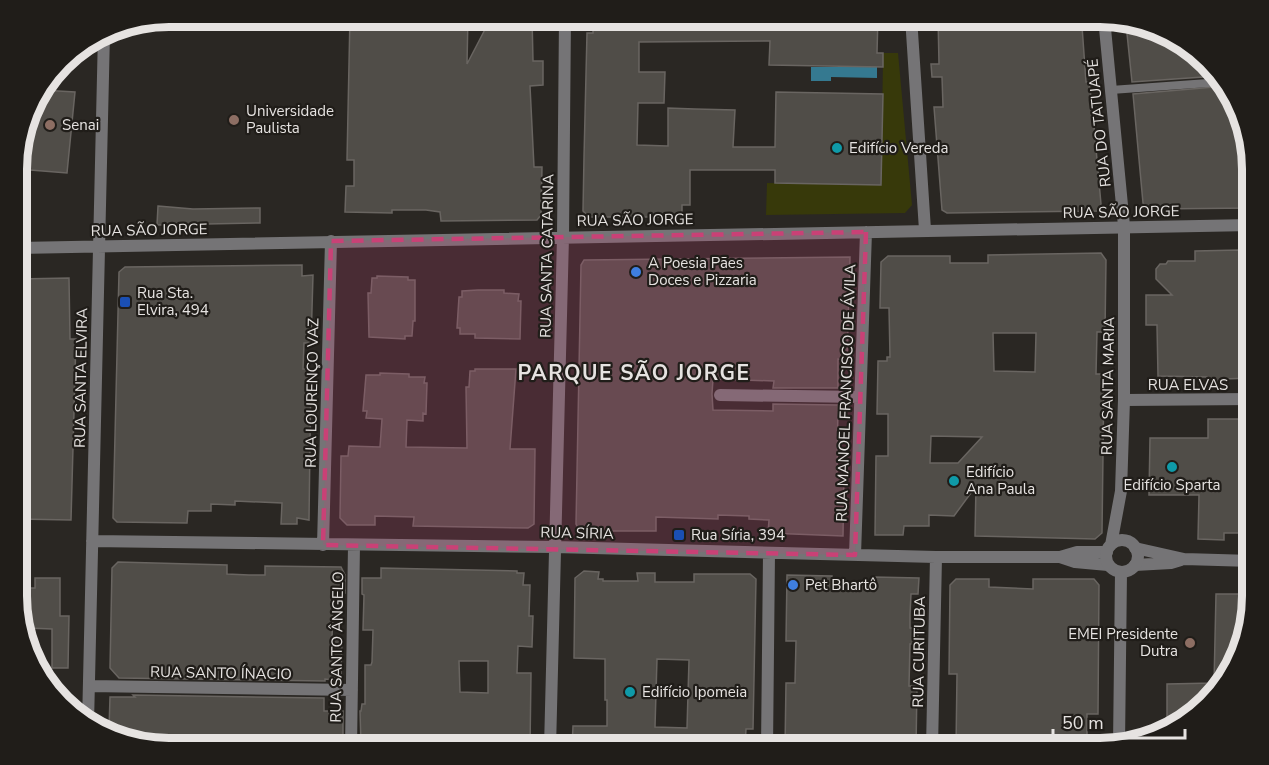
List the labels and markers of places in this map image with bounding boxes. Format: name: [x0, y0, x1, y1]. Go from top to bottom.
place label: Universidade Paulista: [246, 101, 334, 138]
marker: Universidade Paulista: [227, 113, 241, 127]
place label: Senai: [62, 115, 99, 135]
marker: Senai: [43, 118, 57, 132]
place label: Edifício Vereda: [849, 138, 948, 158]
marker: Edifício Vereda: [830, 141, 844, 155]
place label: A Poesia Pães Doces e Pizzaria: [648, 253, 757, 290]
marker: A Poesia Pães Doces e Pizzaria: [629, 265, 643, 279]
place label: Rua Sta. Elvira, 494: [137, 283, 209, 320]
marker: Rua Sta. Elvira, 494: [118, 295, 132, 309]
marker: Edifício Sparta: [1165, 460, 1179, 474]
place label: Edifício Ana Paula: [966, 462, 1035, 499]
marker: Edifício Ana Paula: [947, 474, 961, 488]
place label: Edifício Sparta: [1124, 475, 1220, 495]
place label: Rua Síria, 394: [691, 525, 785, 545]
marker: Rua Síria, 394: [672, 528, 686, 542]
place label: Pet Bhartô: [805, 575, 877, 595]
marker: Pet Bhartô: [786, 578, 800, 592]
place label: EMEI Presidente Dutra: [1068, 624, 1178, 661]
marker: EMEI Presidente Dutra: [1183, 636, 1197, 650]
place label: Edifício Ipomeia: [642, 682, 747, 702]
marker: Edifício Ipomeia: [623, 685, 637, 699]

